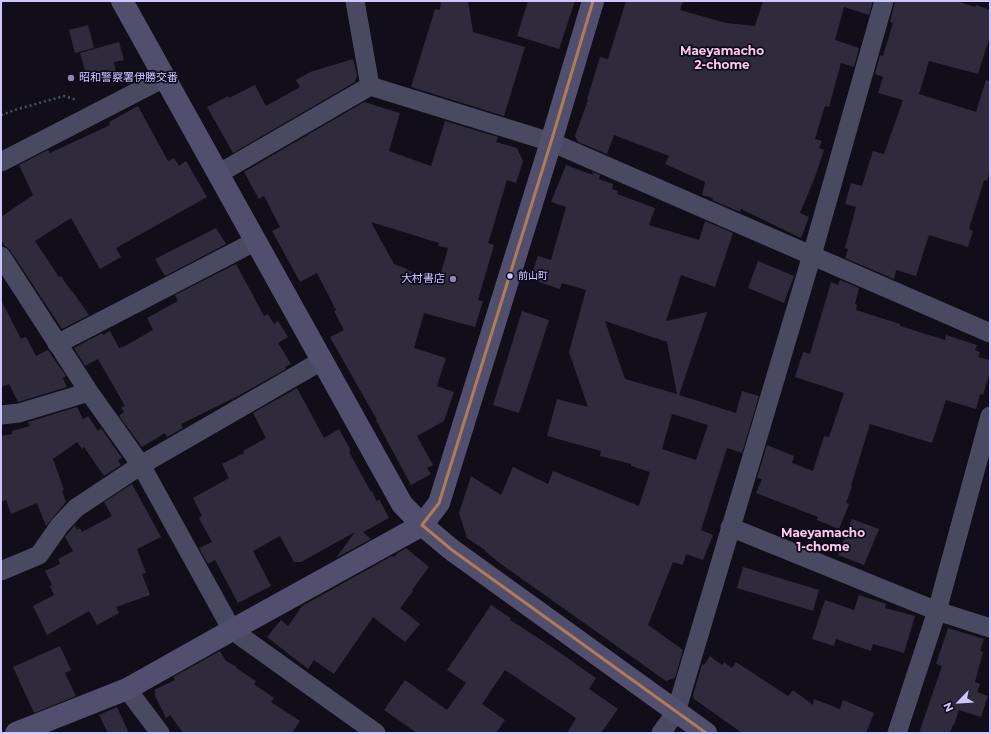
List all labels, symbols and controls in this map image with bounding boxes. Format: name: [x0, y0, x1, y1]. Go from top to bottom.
district label: Maeyamacho 2-chome: [680, 44, 764, 72]
place label: 昭和警察署伊勝交番: [79, 71, 178, 85]
marker: 昭和警察署伊勝交番: [66, 73, 76, 83]
place label: 前山町: [518, 270, 548, 282]
marker: 前山町: [505, 271, 515, 281]
place label: 大村書店: [401, 272, 445, 286]
marker: 大村書店: [448, 274, 458, 284]
district label: Maeyamacho 1-chome: [781, 526, 865, 554]
north arrow: [939, 682, 979, 722]
text: N: [940, 700, 956, 714]

